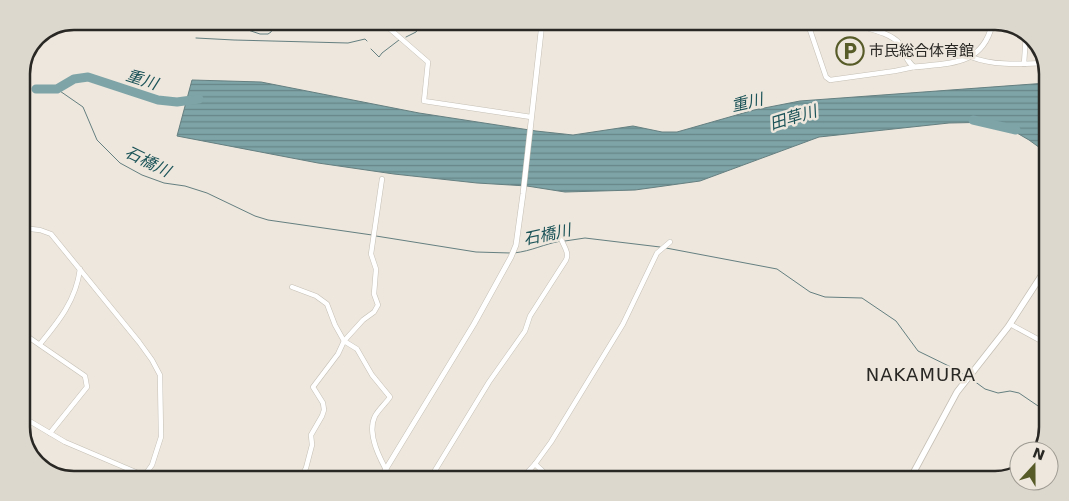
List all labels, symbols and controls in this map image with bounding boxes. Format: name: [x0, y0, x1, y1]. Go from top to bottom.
parking icon: 市民総合体育館: [835, 36, 865, 66]
place label: 市民総合体育館: [869, 42, 974, 60]
water label: 重川: [124, 65, 162, 94]
water label: 重川: [729, 89, 767, 115]
water label: 田草川: [767, 101, 821, 134]
water label: 石橋川: [122, 142, 175, 181]
water label: 石橋川: [522, 220, 575, 249]
district label: NAKAMURA: [866, 364, 976, 385]
north arrow: [1009, 441, 1059, 491]
text: N: [1030, 444, 1047, 463]

